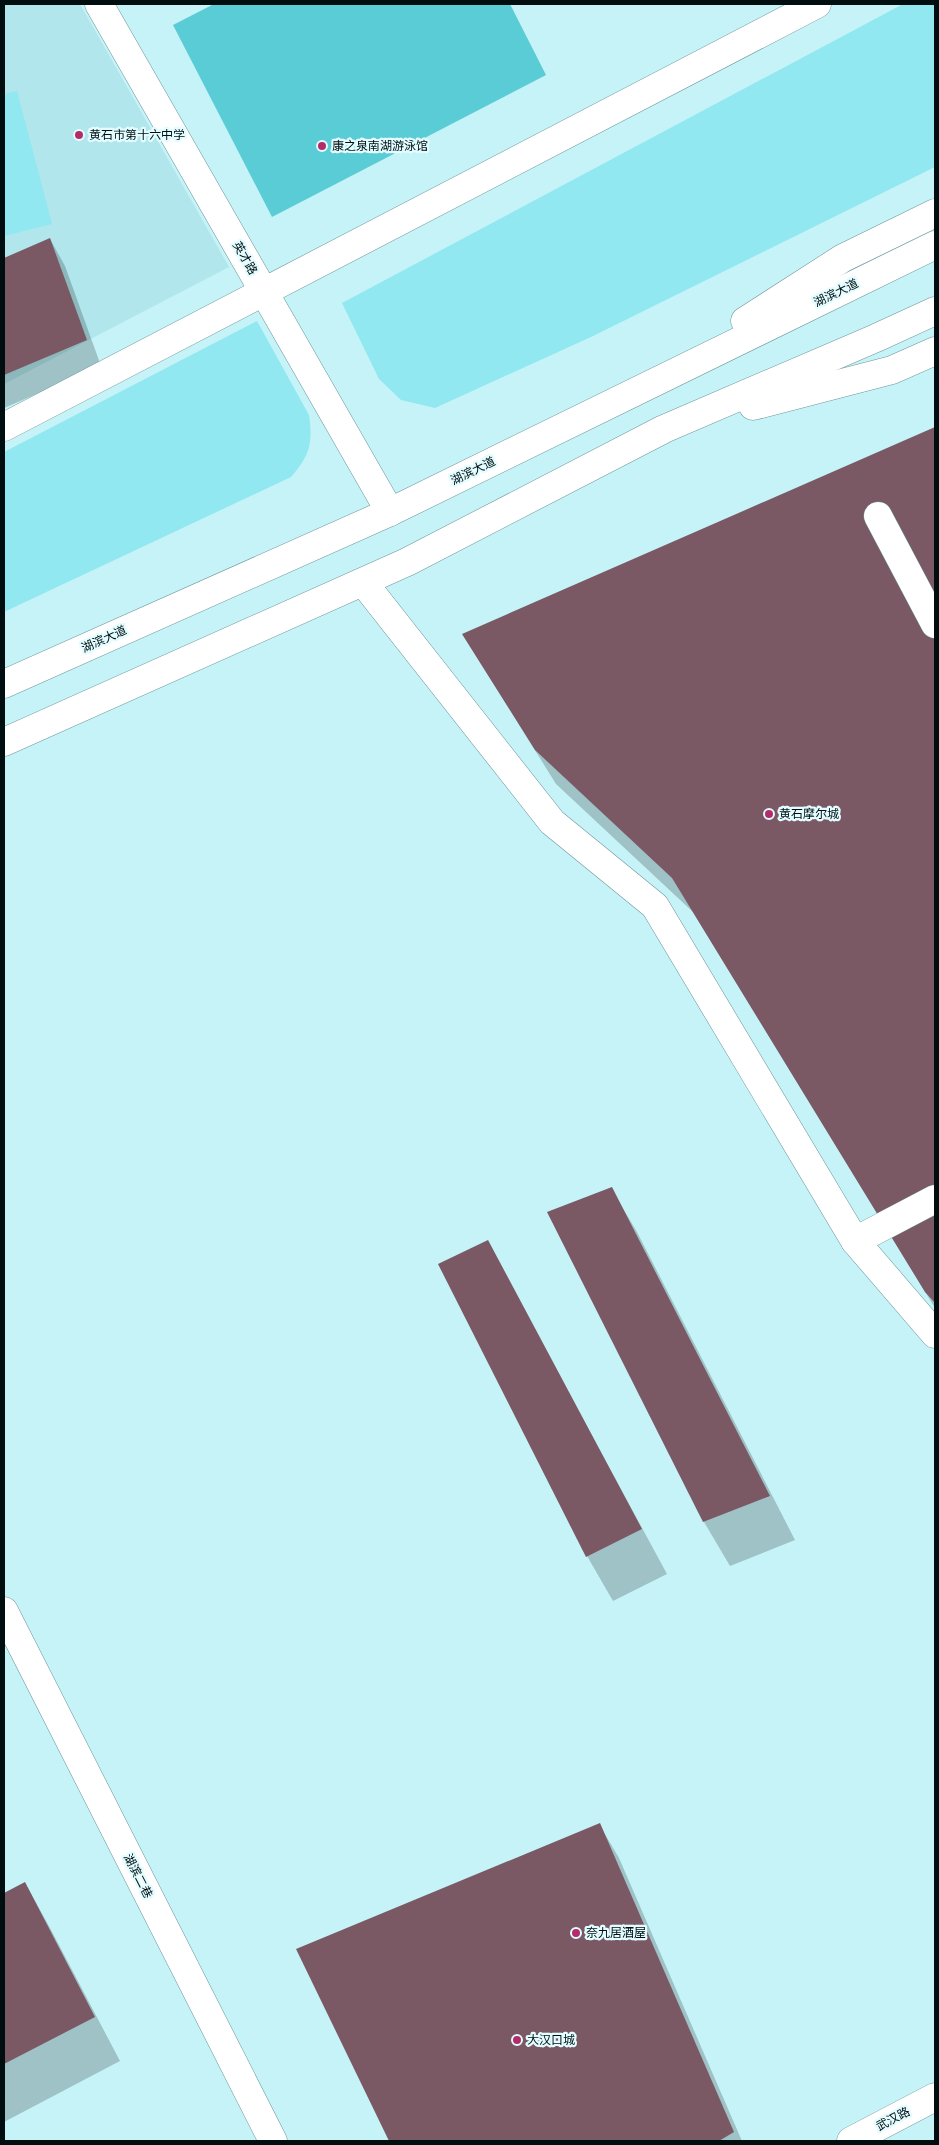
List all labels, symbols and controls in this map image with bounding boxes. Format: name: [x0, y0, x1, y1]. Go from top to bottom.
place label: 黄石市第十六中学: [89, 128, 185, 142]
marker: 黄石市第十六中学: [73, 129, 85, 141]
place label: 康之泉南湖游泳馆: [332, 139, 428, 153]
marker: 康之泉南湖游泳馆: [316, 140, 328, 152]
street label: 英才路: [230, 239, 260, 277]
street label: 湖滨大道: [811, 276, 861, 310]
street label: 湖滨大道: [448, 454, 498, 488]
street label: 湖滨大道: [79, 623, 129, 655]
place label: 黄石摩尔城: [779, 807, 839, 821]
marker: 黄石摩尔城: [763, 808, 775, 820]
street label: 湖滨二巷: [121, 1851, 155, 1901]
place label: 奈九居酒屋: [586, 1926, 646, 1940]
marker: 奈九居酒屋: [570, 1927, 582, 1939]
place label: 大汉口城: [527, 2033, 575, 2047]
marker: 大汉口城: [511, 2034, 523, 2046]
street label: 武汉路: [874, 2104, 912, 2134]

